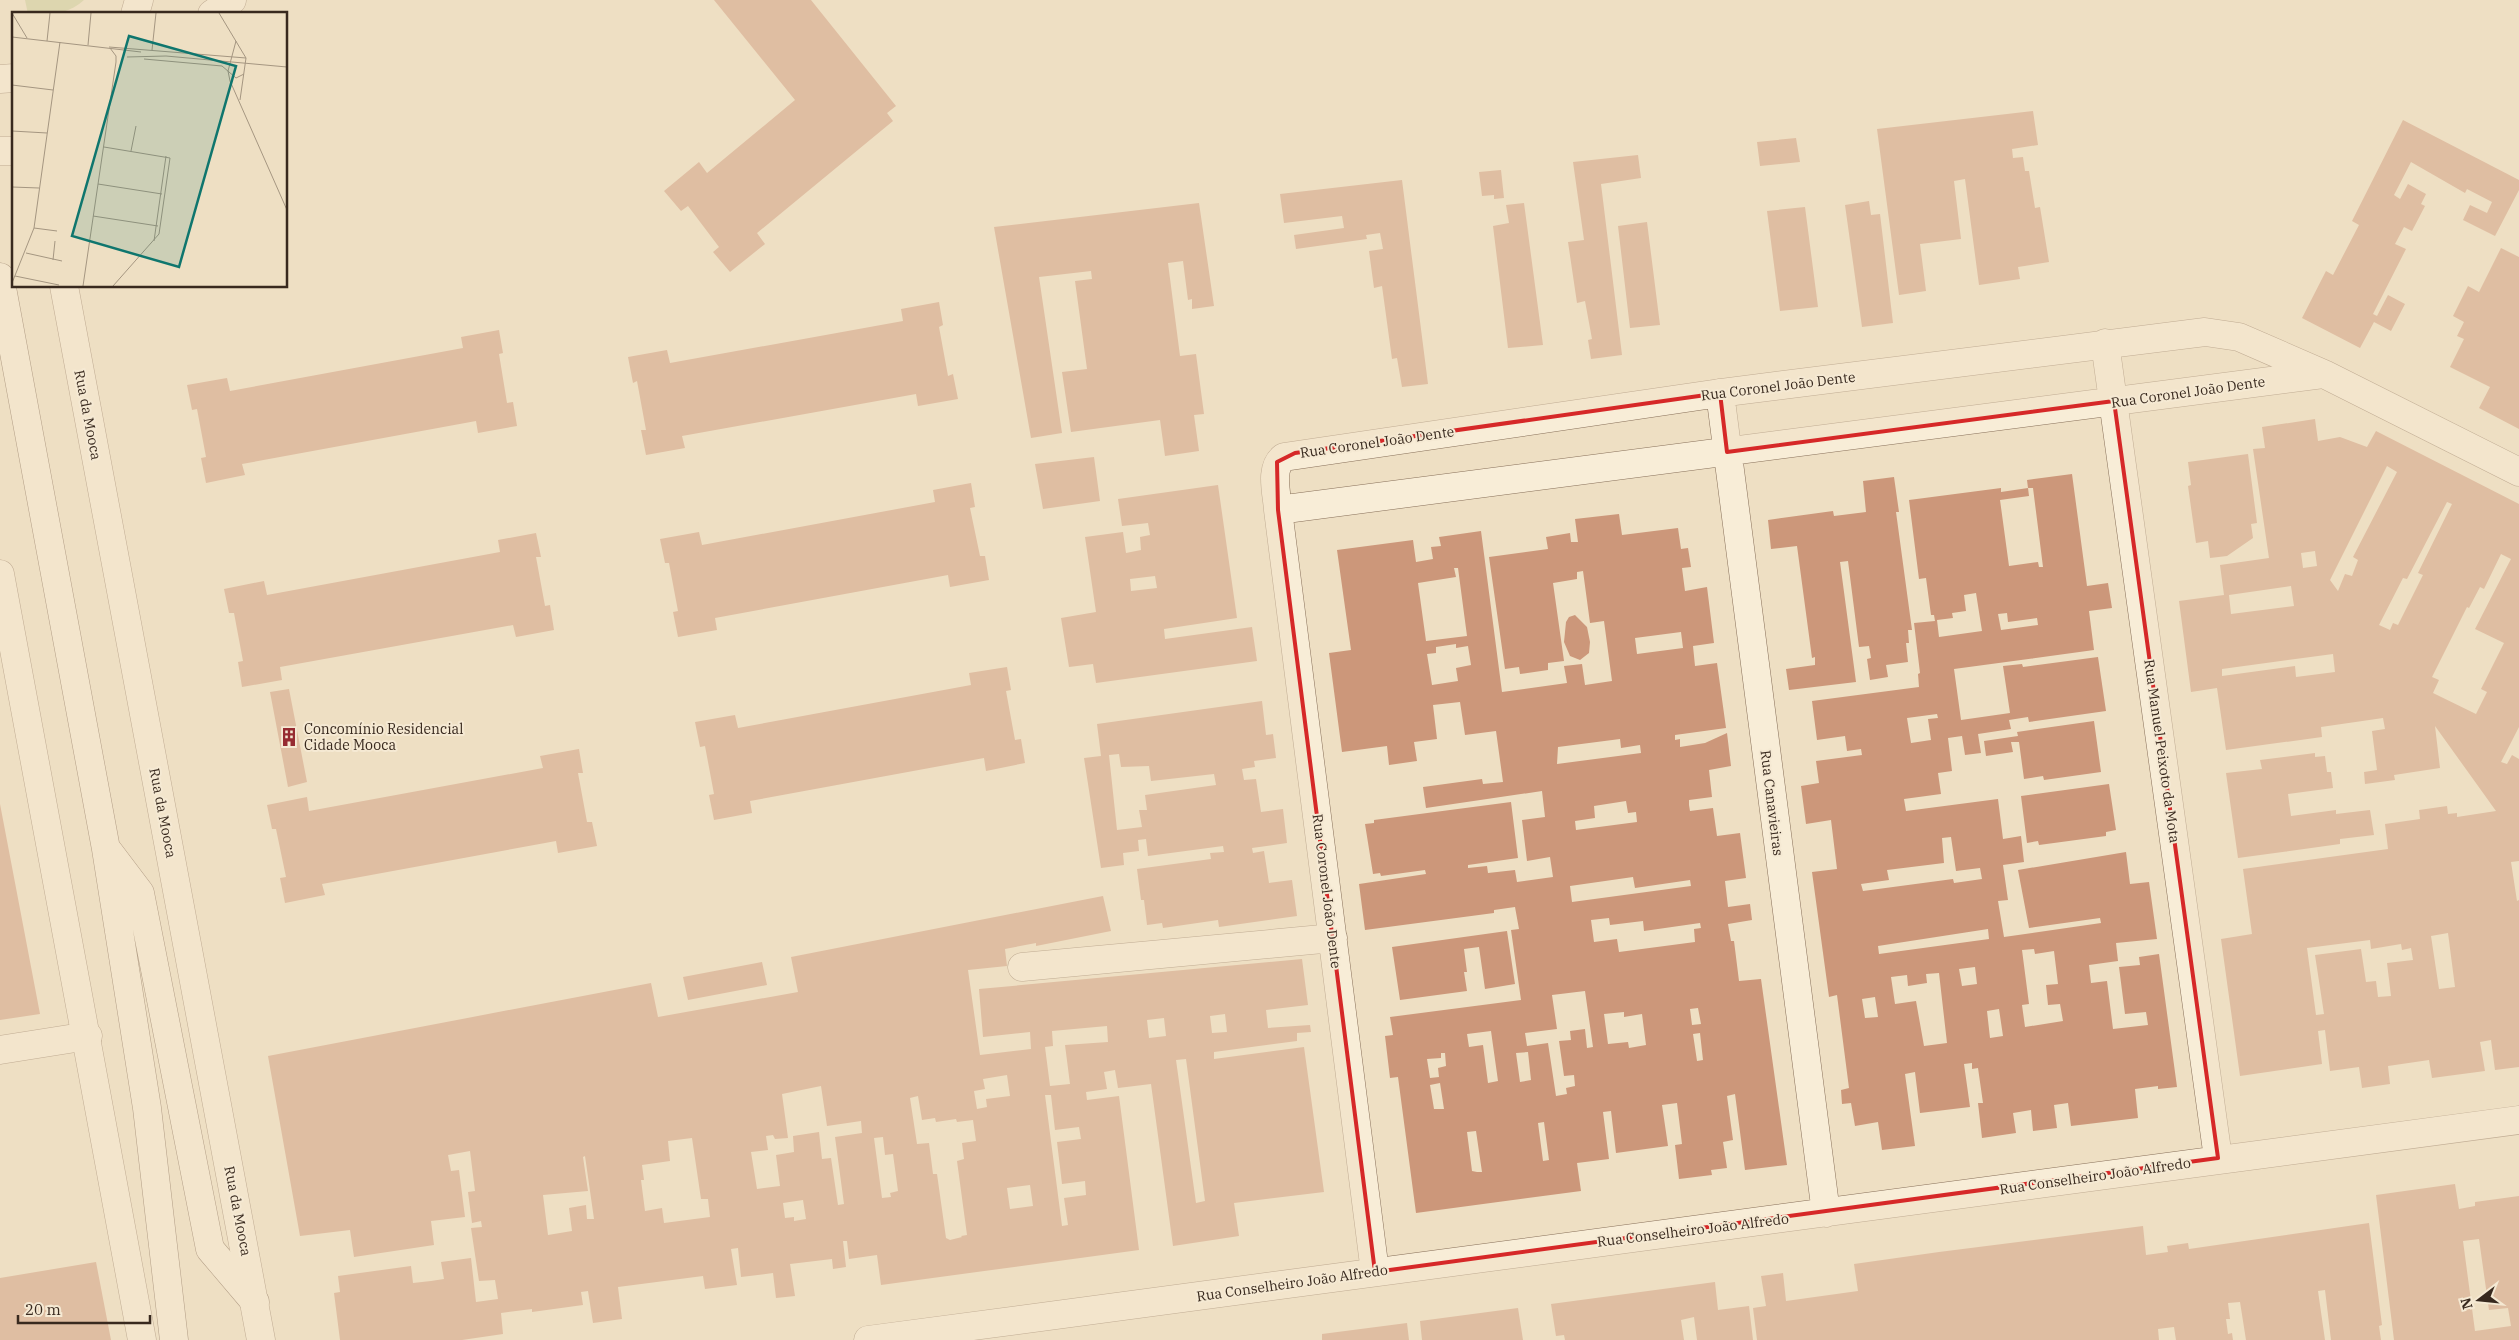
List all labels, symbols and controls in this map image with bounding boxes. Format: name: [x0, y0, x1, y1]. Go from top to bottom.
inset map: [12, 12, 288, 288]
street label: Rua da Mooca: [70, 368, 106, 462]
street label: Rua Coronel João Dente: [1700, 368, 1856, 404]
street label: Rua Coronel João Dente: [2110, 372, 2266, 412]
street label: Rua Coronel João Dente: [1299, 422, 1455, 462]
street label: Rua Manuel Peixoto da Mota: [2140, 658, 2184, 844]
place label: Concomínio Residencial Cidade Mooca: [304, 720, 463, 754]
building icon: Concomínio Residencial Cidade Mooca: [278, 726, 300, 748]
street label: Rua Canavieiras: [1757, 749, 1787, 857]
street label: Rua da Mooca: [145, 766, 181, 860]
street label: Rua Coronel João Dente: [1309, 813, 1345, 969]
street label: Rua Conselheiro João Alfredo: [1998, 1154, 2192, 1198]
street label: Rua da Mooca: [220, 1164, 256, 1258]
street label: Rua Conselheiro João Alfredo: [1596, 1209, 1790, 1251]
street label: Rua Conselheiro João Alfredo: [1195, 1261, 1389, 1305]
north arrow: [2454, 1275, 2504, 1325]
scale bar: [18, 1292, 150, 1324]
text: N: [2456, 1296, 2477, 1311]
text: 20 m: [25, 1300, 61, 1319]

